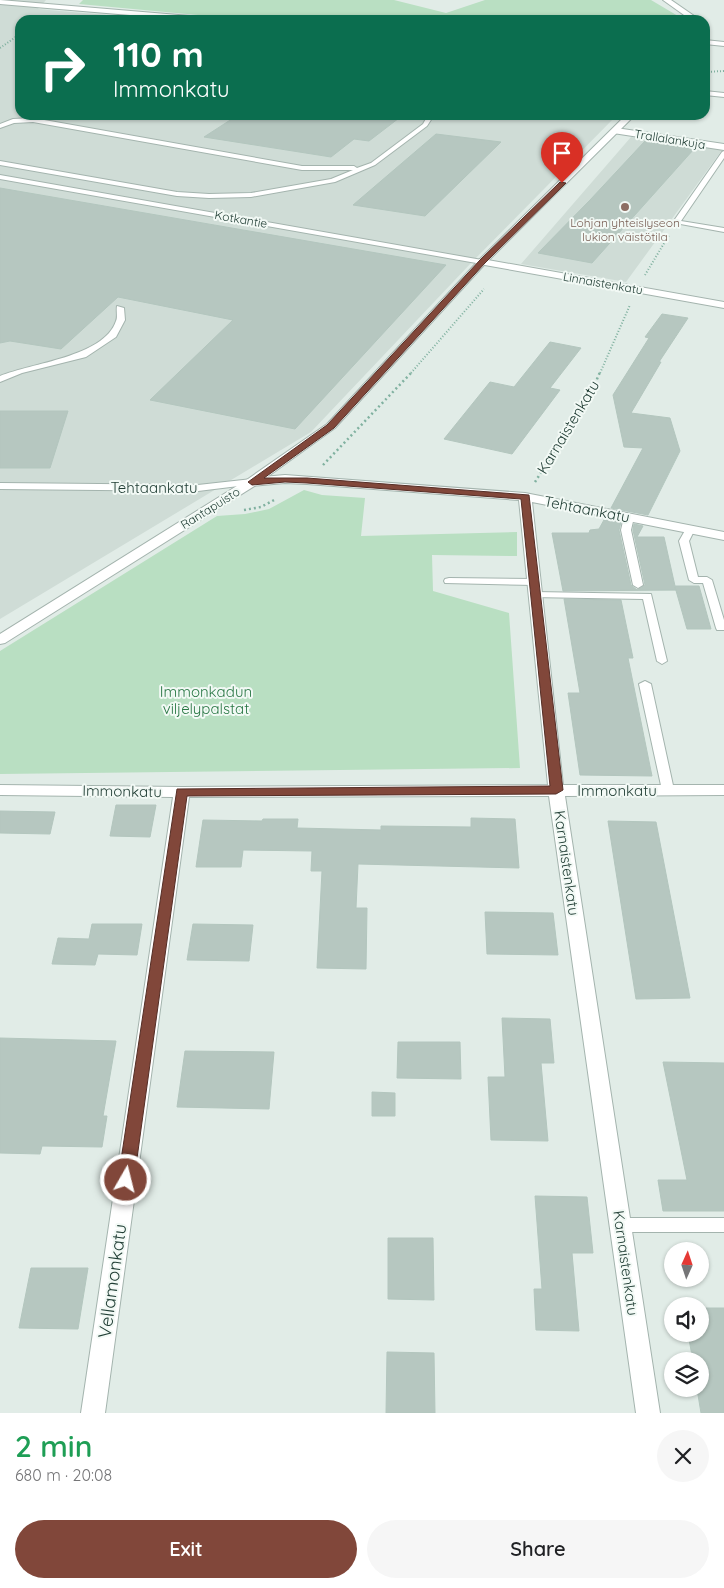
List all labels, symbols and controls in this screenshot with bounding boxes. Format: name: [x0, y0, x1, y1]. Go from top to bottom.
text: 110 m: [113, 32, 204, 76]
icon: right: [30, 35, 95, 100]
text: Immonkatu: [113, 75, 230, 103]
street label: Trallalankuja: [633, 126, 707, 152]
pin: [541, 132, 583, 183]
icon: arrive: [548, 139, 576, 167]
marker: Lohjan yhteislyseon lukion väistötila: [619, 201, 631, 213]
street label: Kotkantie: [214, 207, 269, 231]
place label: Lohjan yhteislyseon lukion väistötila: [570, 215, 680, 244]
street label: Linnaistenkatu: [562, 269, 644, 297]
street label: Karnaistenkatu: [533, 377, 603, 477]
street label: Tehtaankatu: [110, 478, 198, 497]
street label: Rantapuisto: [178, 484, 242, 532]
street label: Tehtaankatu: [542, 491, 632, 527]
park label: Immonkadun viljelypalstat: [160, 682, 252, 718]
street label: Immonkatu: [82, 781, 162, 801]
street label: Immonkatu: [577, 781, 657, 800]
street label: Karnaistenkatu: [550, 809, 584, 917]
position arrow: [99, 1153, 151, 1205]
street label: Karnaistenkatu: [609, 1209, 643, 1317]
street label: Vellamonkatu: [93, 1222, 131, 1340]
north arrow: [664, 1242, 709, 1288]
map controls: [664, 1242, 709, 1397]
button: sound: [664, 1297, 709, 1342]
button: layers: [664, 1352, 709, 1397]
text: 2 min: [15, 1427, 92, 1465]
button: close: [657, 1430, 709, 1482]
text: 680 m · 20:08: [15, 1465, 112, 1485]
button: Exit: [15, 1520, 357, 1578]
button: Share: [367, 1520, 709, 1578]

